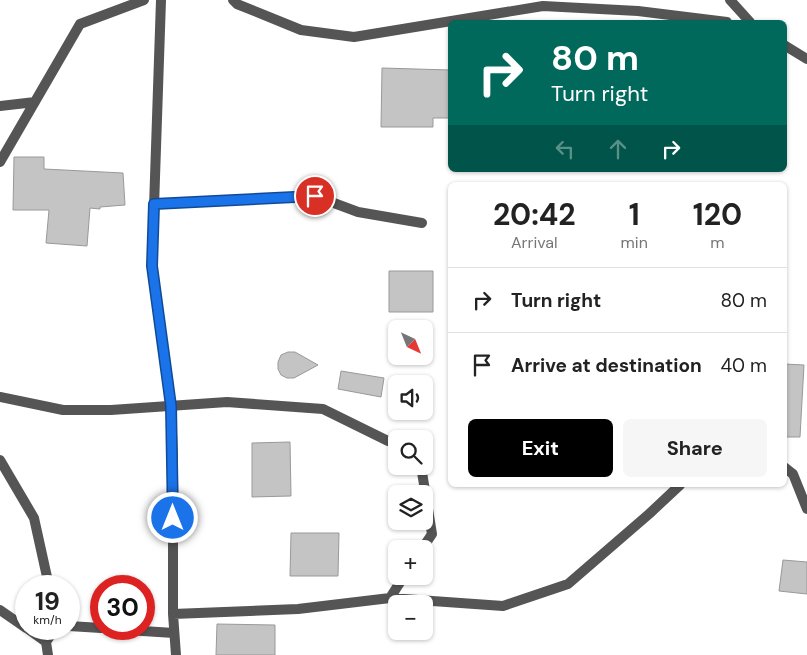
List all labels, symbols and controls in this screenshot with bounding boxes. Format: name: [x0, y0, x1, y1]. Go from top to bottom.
text: 80 m: [551, 35, 639, 81]
icon: right: [468, 40, 533, 105]
text: Turn right: [551, 79, 648, 108]
icon: left: [551, 135, 579, 163]
icon: ahead: [604, 135, 632, 163]
icon: right: [657, 135, 685, 163]
pin: [294, 175, 336, 217]
icon: arrive: [301, 182, 329, 210]
text: 20:42: [493, 195, 576, 234]
text: 1: [629, 195, 640, 234]
text: 120: [693, 195, 742, 234]
text: Arrival: [511, 232, 558, 253]
text: min: [621, 232, 648, 253]
text: m: [710, 232, 725, 253]
icon: right: [468, 286, 496, 314]
text: Turn right: [511, 288, 601, 313]
text: 80 m: [720, 288, 767, 313]
north arrow: [388, 320, 432, 365]
map controls: [388, 320, 433, 640]
icon: arrive: [468, 351, 496, 379]
text: Arrive at destination: [511, 353, 702, 378]
text: 40 m: [720, 353, 767, 378]
button: sound: [388, 375, 433, 420]
button: Exit: [468, 419, 613, 477]
button: Share: [623, 419, 767, 477]
button: search: [388, 430, 433, 475]
button: layers: [388, 485, 433, 530]
position arrow: [146, 491, 198, 543]
button: +: [388, 540, 433, 585]
speed limit sign: 30: [90, 575, 155, 640]
text: 19: [35, 585, 60, 618]
button: −: [388, 595, 433, 640]
text: km/h: [33, 612, 62, 628]

